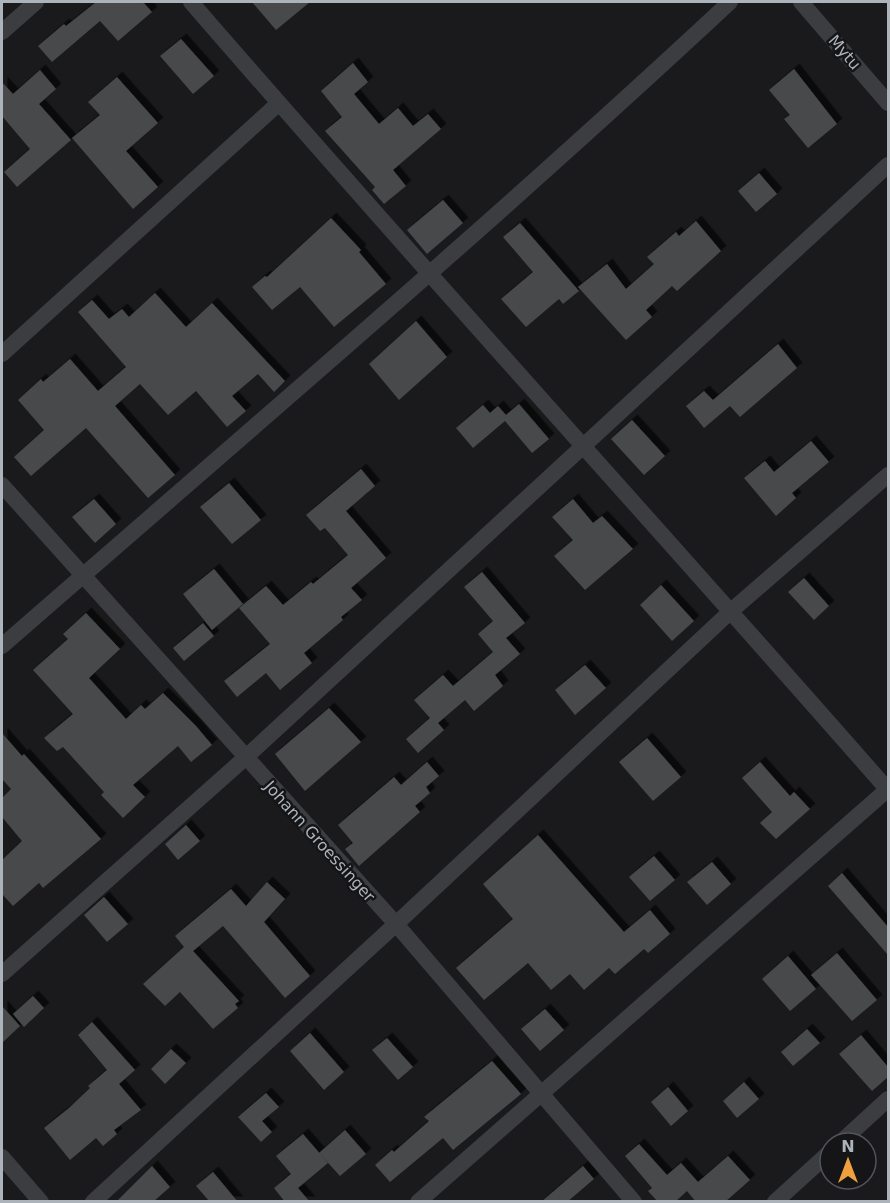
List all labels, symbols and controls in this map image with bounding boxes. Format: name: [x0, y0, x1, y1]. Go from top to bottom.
street label: Mytu: [824, 31, 865, 74]
street label: Johann Groessinger: [260, 776, 379, 906]
north arrow: [818, 1131, 878, 1191]
text: N: [841, 1137, 855, 1156]

